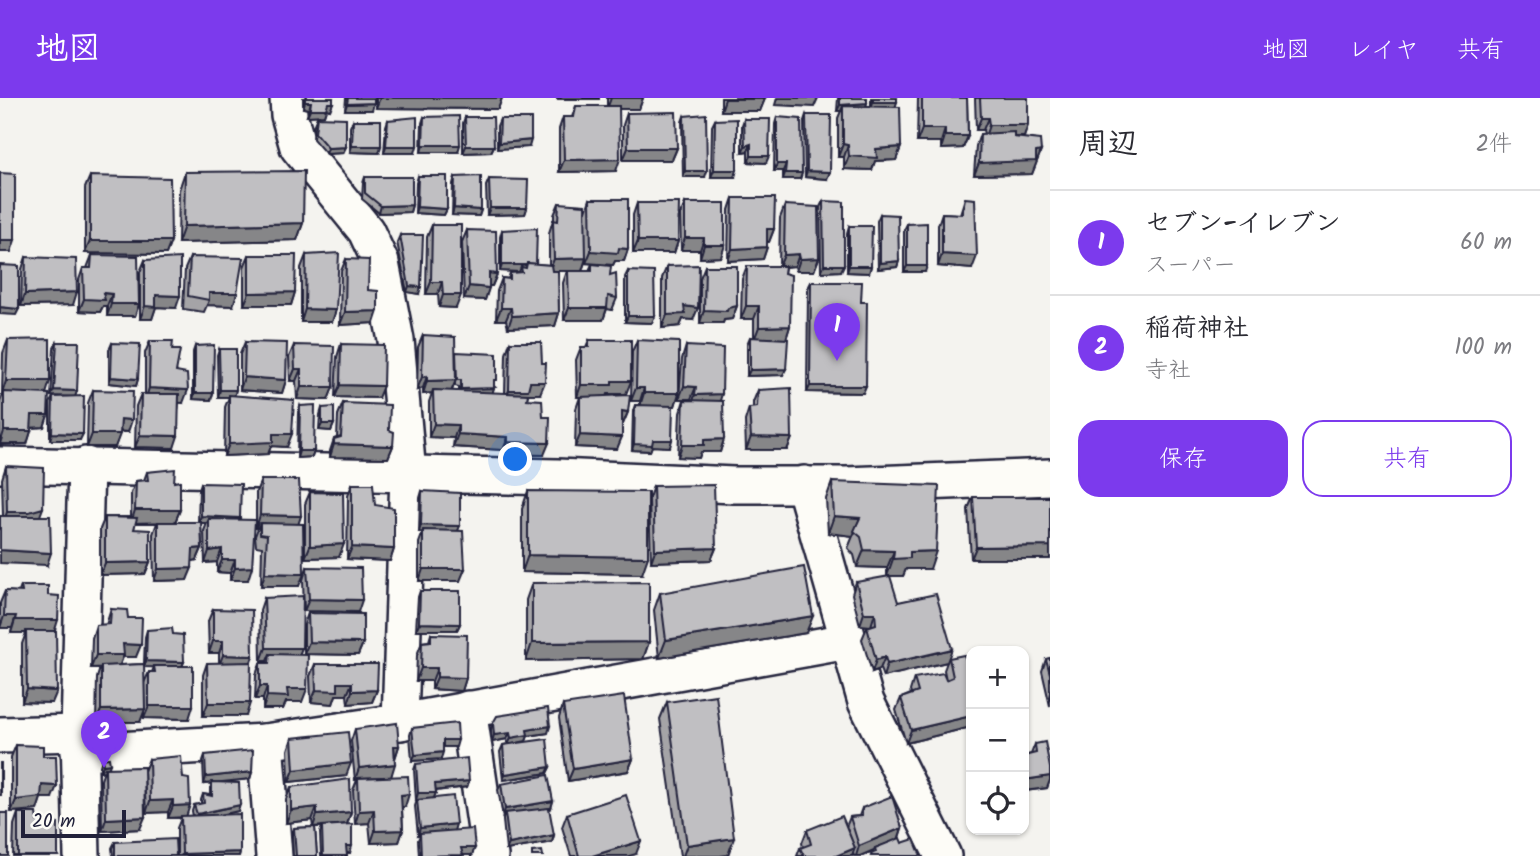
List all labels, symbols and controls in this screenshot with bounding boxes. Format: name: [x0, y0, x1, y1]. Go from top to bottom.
text: 地図: [35, 24, 101, 77]
text: 地図: [1262, 31, 1310, 70]
text: レイヤ: [1348, 31, 1419, 70]
text: 共有: [1457, 31, 1505, 70]
text: 周辺: [1078, 121, 1138, 169]
text: 2件: [1476, 127, 1512, 163]
text: セブン-イレブン: [1145, 203, 1341, 245]
text: 1: [1098, 225, 1104, 261]
text: 60 m: [1460, 225, 1512, 261]
text: スーパー: [1145, 248, 1236, 284]
pin: 1: [814, 303, 860, 361]
text: 稲荷神社: [1145, 308, 1249, 350]
text: 2: [1094, 330, 1108, 366]
text: 100 m: [1454, 330, 1512, 366]
text: 寺社: [1145, 353, 1191, 389]
button: 保存: [1078, 420, 1288, 497]
button: 共有: [1302, 420, 1512, 497]
your location: [498, 442, 532, 476]
map controls: [966, 646, 1029, 835]
button: +: [966, 646, 1029, 709]
button: −: [966, 709, 1029, 772]
pin: 2: [81, 710, 127, 768]
button: locate: [966, 772, 1029, 835]
scale bar: [21, 807, 126, 839]
text: 20 m: [32, 807, 75, 837]

